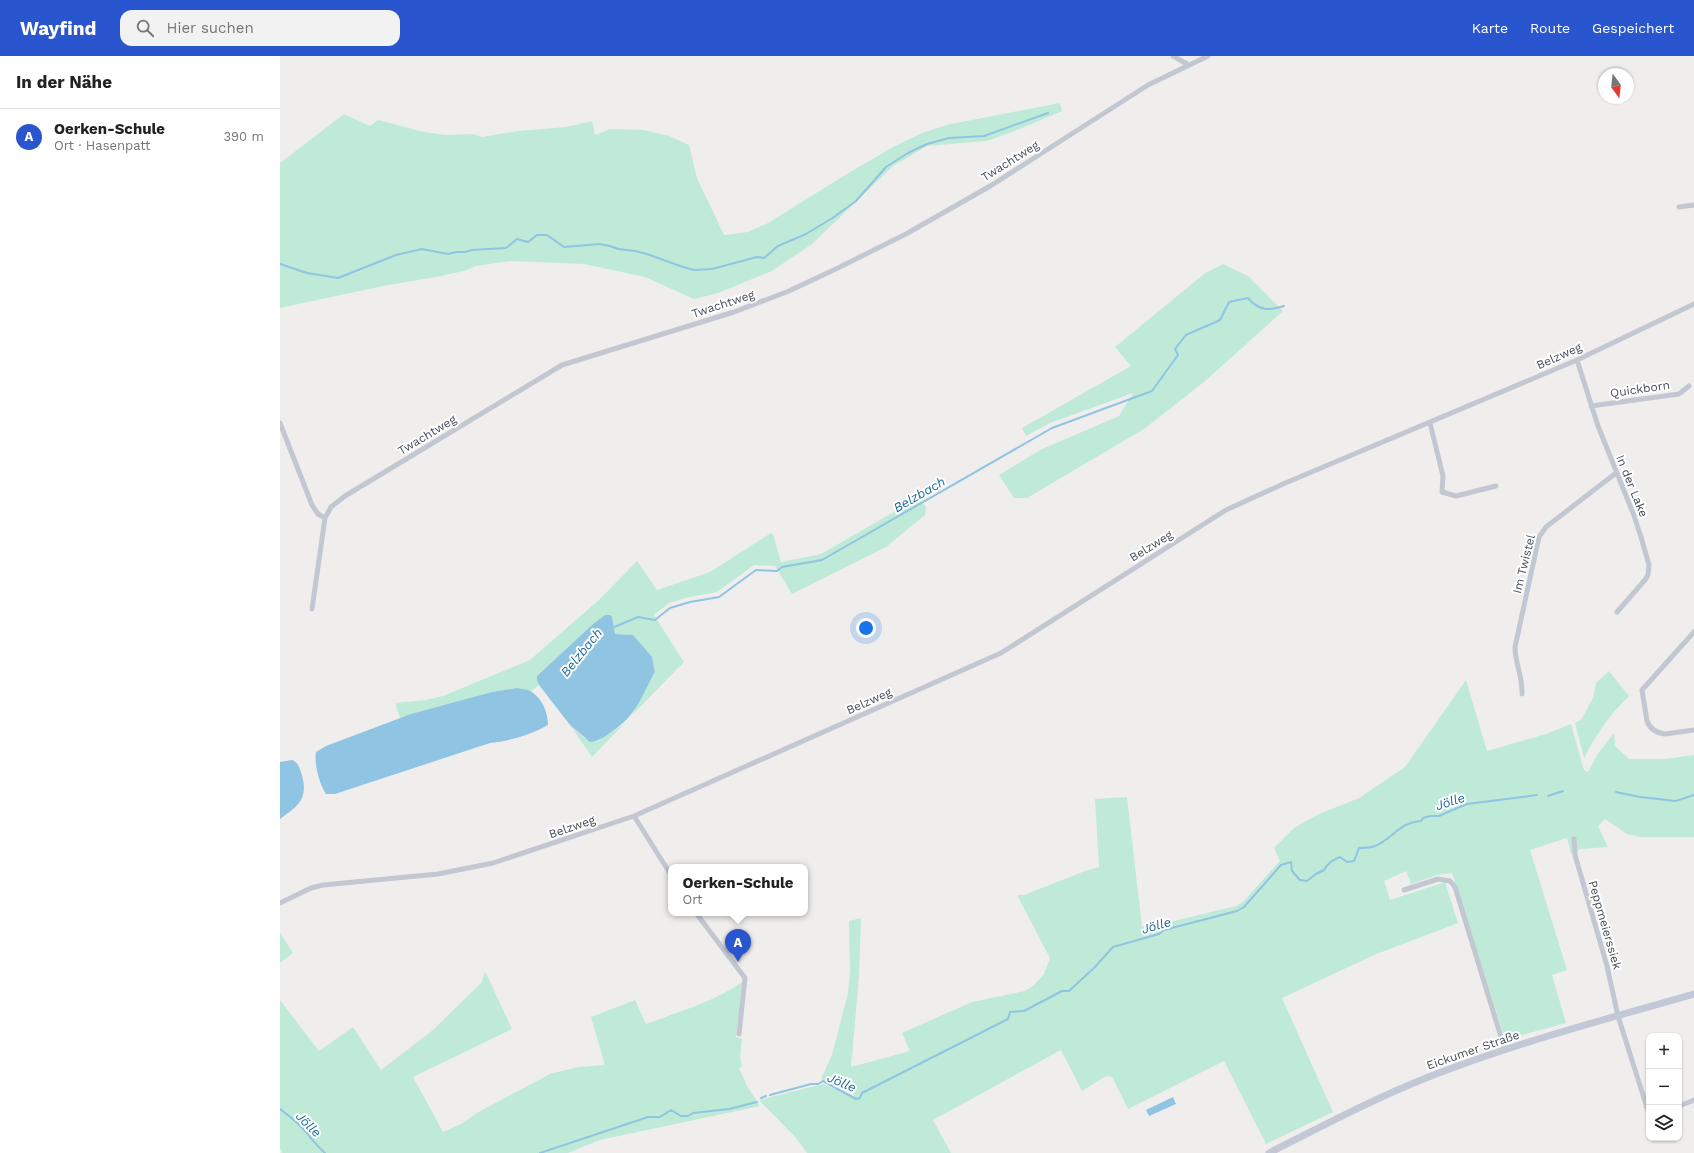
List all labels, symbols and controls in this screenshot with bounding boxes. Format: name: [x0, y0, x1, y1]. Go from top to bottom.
search box: [120, 10, 400, 46]
text: Wayfind: [20, 17, 96, 40]
icon: search: [134, 17, 156, 39]
text: Hier suchen: [166, 19, 254, 37]
text: Karte: [1472, 20, 1508, 36]
text: Route: [1530, 20, 1570, 36]
text: Gespeichert: [1592, 20, 1674, 36]
north arrow: [1598, 68, 1634, 104]
text: In der Nähe: [16, 72, 112, 92]
text: Oerken-Schule: [54, 120, 165, 138]
text: A: [25, 129, 33, 144]
text: 390 m: [223, 129, 264, 144]
street label: Twachtweg: [979, 137, 1042, 184]
text: Ort · Hasenpatt: [54, 138, 150, 153]
street label: Twachtweg: [690, 287, 757, 321]
street label: Belzweg: [1534, 340, 1584, 372]
street label: Quickborn: [1609, 378, 1671, 400]
street label: Twachtweg: [395, 412, 459, 458]
street label: In der Lake: [1613, 453, 1651, 519]
water label: Belzbach: [891, 474, 948, 515]
street label: Belzweg: [1127, 527, 1176, 565]
street label: Im Twistel: [1510, 533, 1538, 595]
your location: [856, 618, 876, 638]
water label: Belzbach: [558, 625, 605, 679]
street label: Belzweg: [844, 685, 894, 717]
water label: Jölle: [1434, 790, 1467, 813]
street label: Belzweg: [547, 812, 598, 841]
popup: [668, 864, 808, 916]
text: Oerken-Schule: [682, 874, 794, 892]
street label: Peppmeierssiek: [1586, 879, 1624, 971]
text: Ort: [682, 892, 703, 907]
water label: Jölle: [1140, 914, 1173, 937]
pin: A: [725, 929, 751, 962]
street label: Eickumer Straße: [1425, 1027, 1521, 1072]
map controls: [1646, 1033, 1682, 1141]
button: +: [1646, 1033, 1682, 1069]
button: −: [1646, 1069, 1682, 1105]
water label: Jölle: [825, 1070, 859, 1095]
button: layers: [1646, 1105, 1682, 1141]
water label: Jölle: [293, 1108, 325, 1140]

